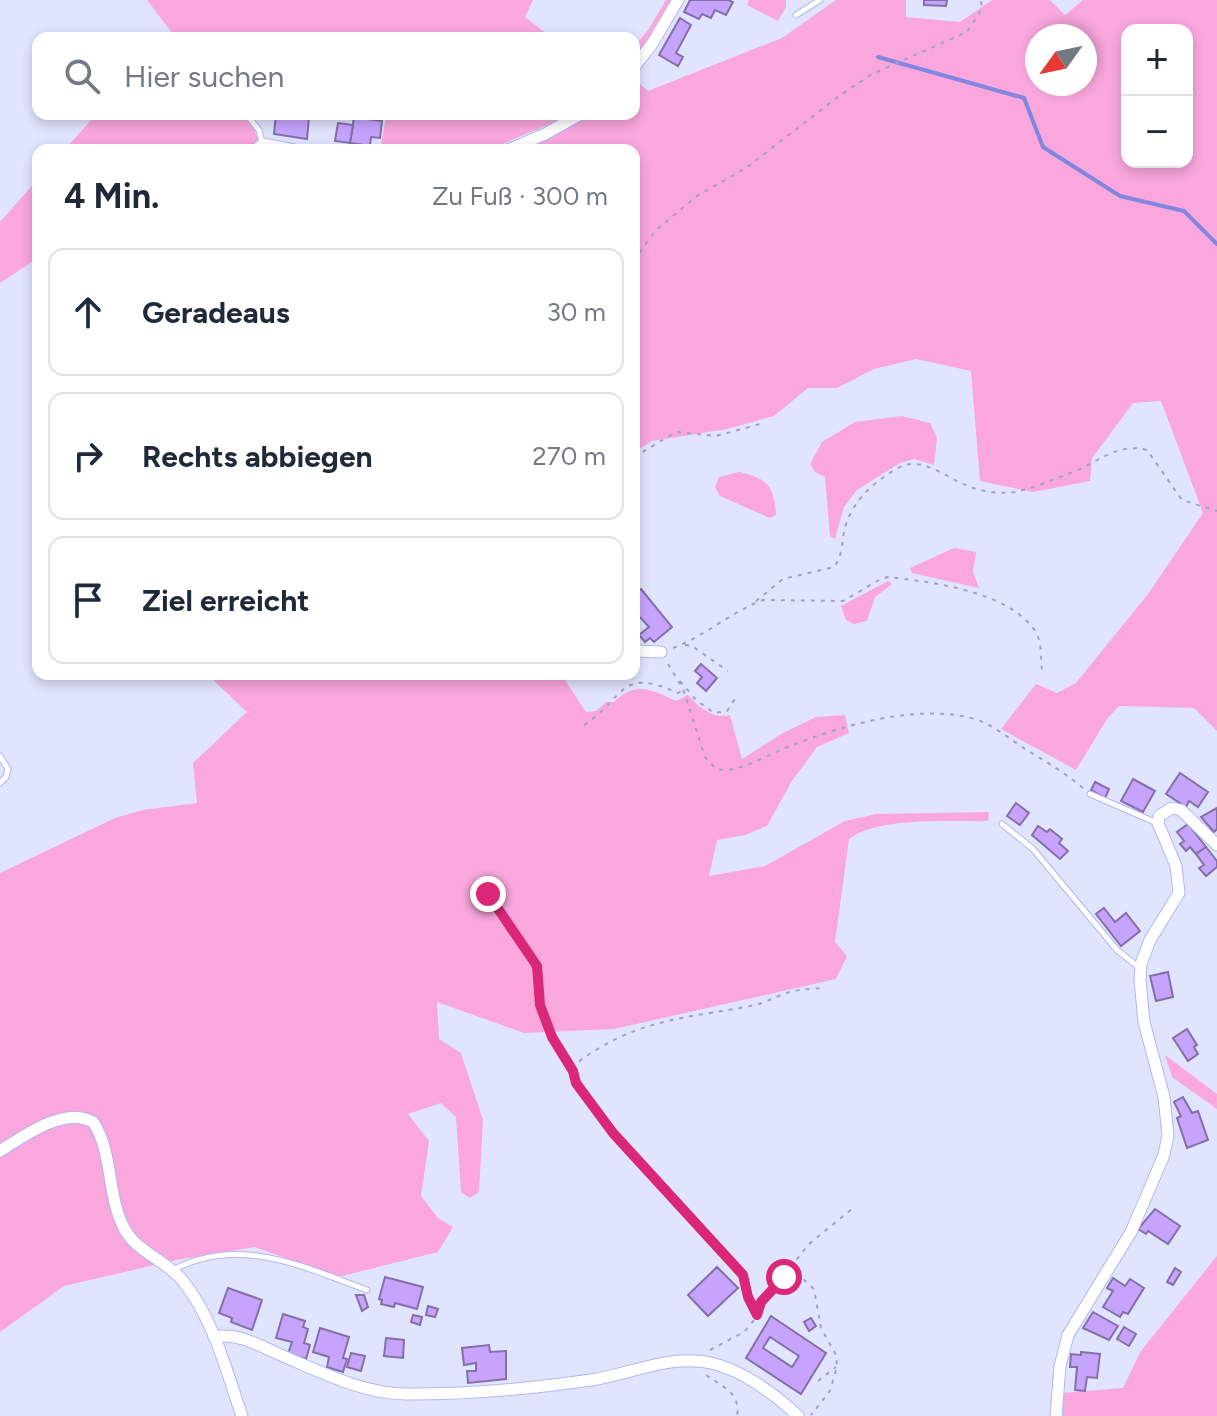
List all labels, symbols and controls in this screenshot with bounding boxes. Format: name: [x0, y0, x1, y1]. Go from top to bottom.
north arrow: [1025, 24, 1097, 96]
map controls: [1121, 24, 1193, 168]
button: +: [1121, 24, 1193, 96]
search box: [32, 32, 640, 120]
icon: search: [60, 54, 104, 98]
text: Hier suchen: [124, 58, 284, 95]
button: −: [1121, 96, 1193, 168]
text: 4 Min.: [64, 176, 159, 217]
text: Zu Fuß · 300 m: [432, 180, 608, 212]
icon: ahead: [66, 290, 110, 334]
text: Geradeaus: [142, 294, 290, 331]
text: 30 m: [547, 296, 606, 328]
icon: right: [66, 434, 110, 478]
text: Rechts abbiegen: [142, 438, 373, 475]
text: 270 m: [532, 440, 606, 472]
icon: arrive: [66, 578, 110, 622]
text: Ziel erreicht: [142, 582, 309, 619]
route end: [470, 876, 506, 912]
route start: [766, 1259, 802, 1295]

